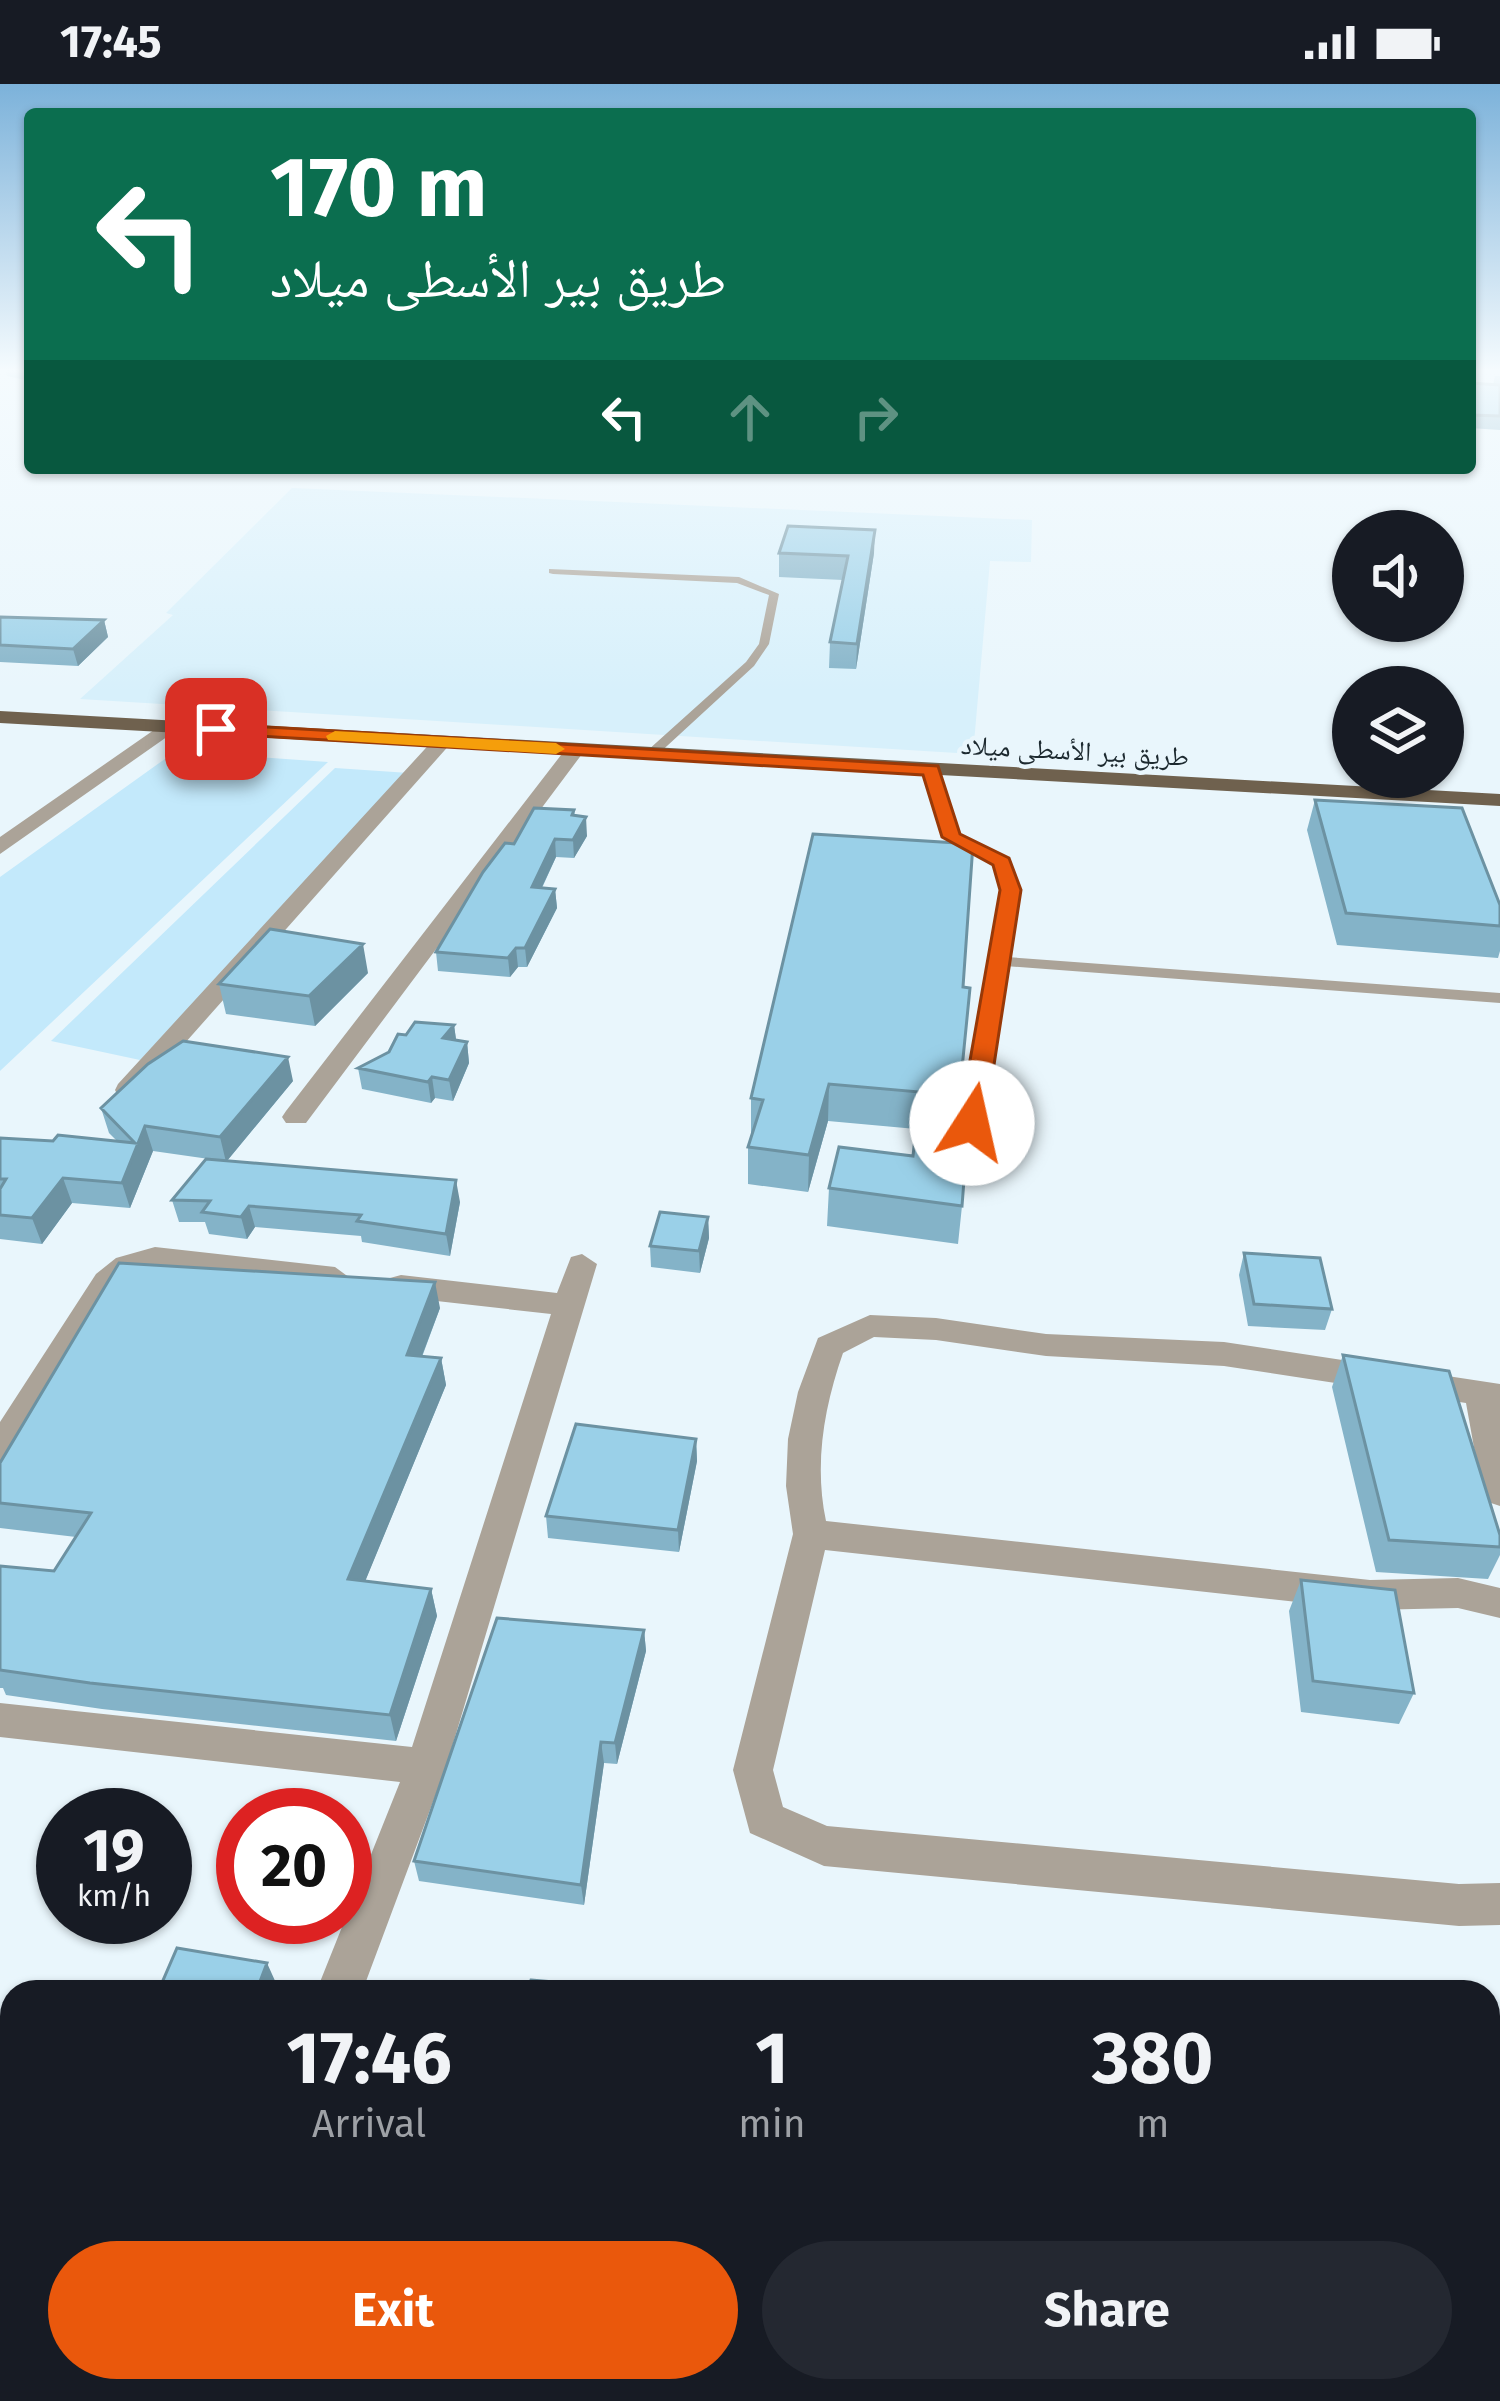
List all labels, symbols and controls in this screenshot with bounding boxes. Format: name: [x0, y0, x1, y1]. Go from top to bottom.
text: 17:45: [60, 15, 162, 69]
text: 170 m: [270, 137, 487, 238]
icon: left: [72, 156, 228, 312]
text: طريق بير الأسطى ميلاد: [270, 247, 726, 311]
icon: left: [591, 384, 657, 450]
icon: ahead: [717, 384, 783, 450]
icon: right: [843, 384, 909, 450]
map controls: [1332, 510, 1464, 798]
button: sound: [1332, 510, 1464, 642]
button: layers: [1332, 666, 1464, 798]
pin: [165, 678, 267, 780]
icon: arrive: [183, 696, 249, 762]
street label: طريق بير الأسطى ميلاد: [960, 729, 1190, 773]
position arrow: [909, 1060, 1035, 1186]
speed limit sign: 20: [216, 1788, 372, 1944]
text: 19: [83, 1815, 145, 1887]
text: km/h: [77, 1878, 151, 1914]
text: 17:46: [287, 2016, 452, 2102]
text: 1: [755, 2016, 789, 2102]
text: 380: [1092, 2016, 1214, 2102]
text: Arrival: [312, 2101, 426, 2147]
text: min: [738, 2101, 806, 2147]
text: m: [1136, 2101, 1170, 2147]
button: Exit: [48, 2241, 738, 2379]
button: Share: [762, 2241, 1452, 2379]

